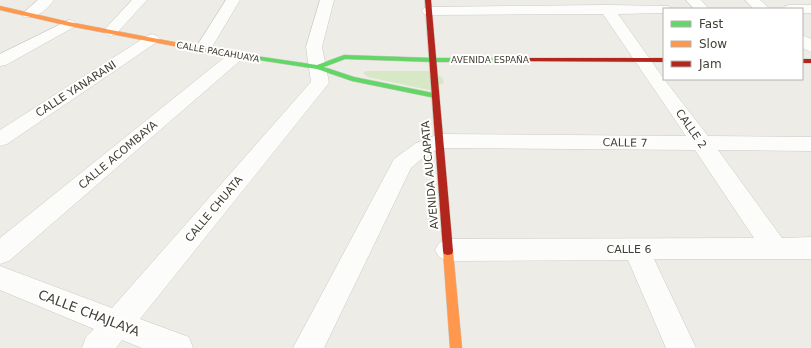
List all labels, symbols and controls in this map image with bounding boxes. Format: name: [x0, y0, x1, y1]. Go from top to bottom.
legend: [663, 8, 803, 80]
text: Fast: [699, 17, 723, 31]
text: Slow: [699, 37, 727, 51]
street label: CALLE PACAHUAYA: [176, 40, 261, 64]
street label: AVENIDA ESPAÑA: [451, 55, 530, 65]
text: Jam: [698, 57, 722, 71]
street label: CALLE YANARANI: [33, 58, 119, 120]
street label: CALLE 2: [673, 107, 709, 151]
street label: CALLE ACOMBAYA: [76, 118, 160, 192]
street label: AVENIDA AUCAPATA: [419, 120, 441, 230]
street label: CALLE 7: [602, 136, 648, 150]
street label: CALLE CHUATA: [183, 173, 246, 245]
street label: CALLE 6: [607, 243, 651, 256]
street label: CALLE CHAJLAYA: [36, 287, 142, 339]

